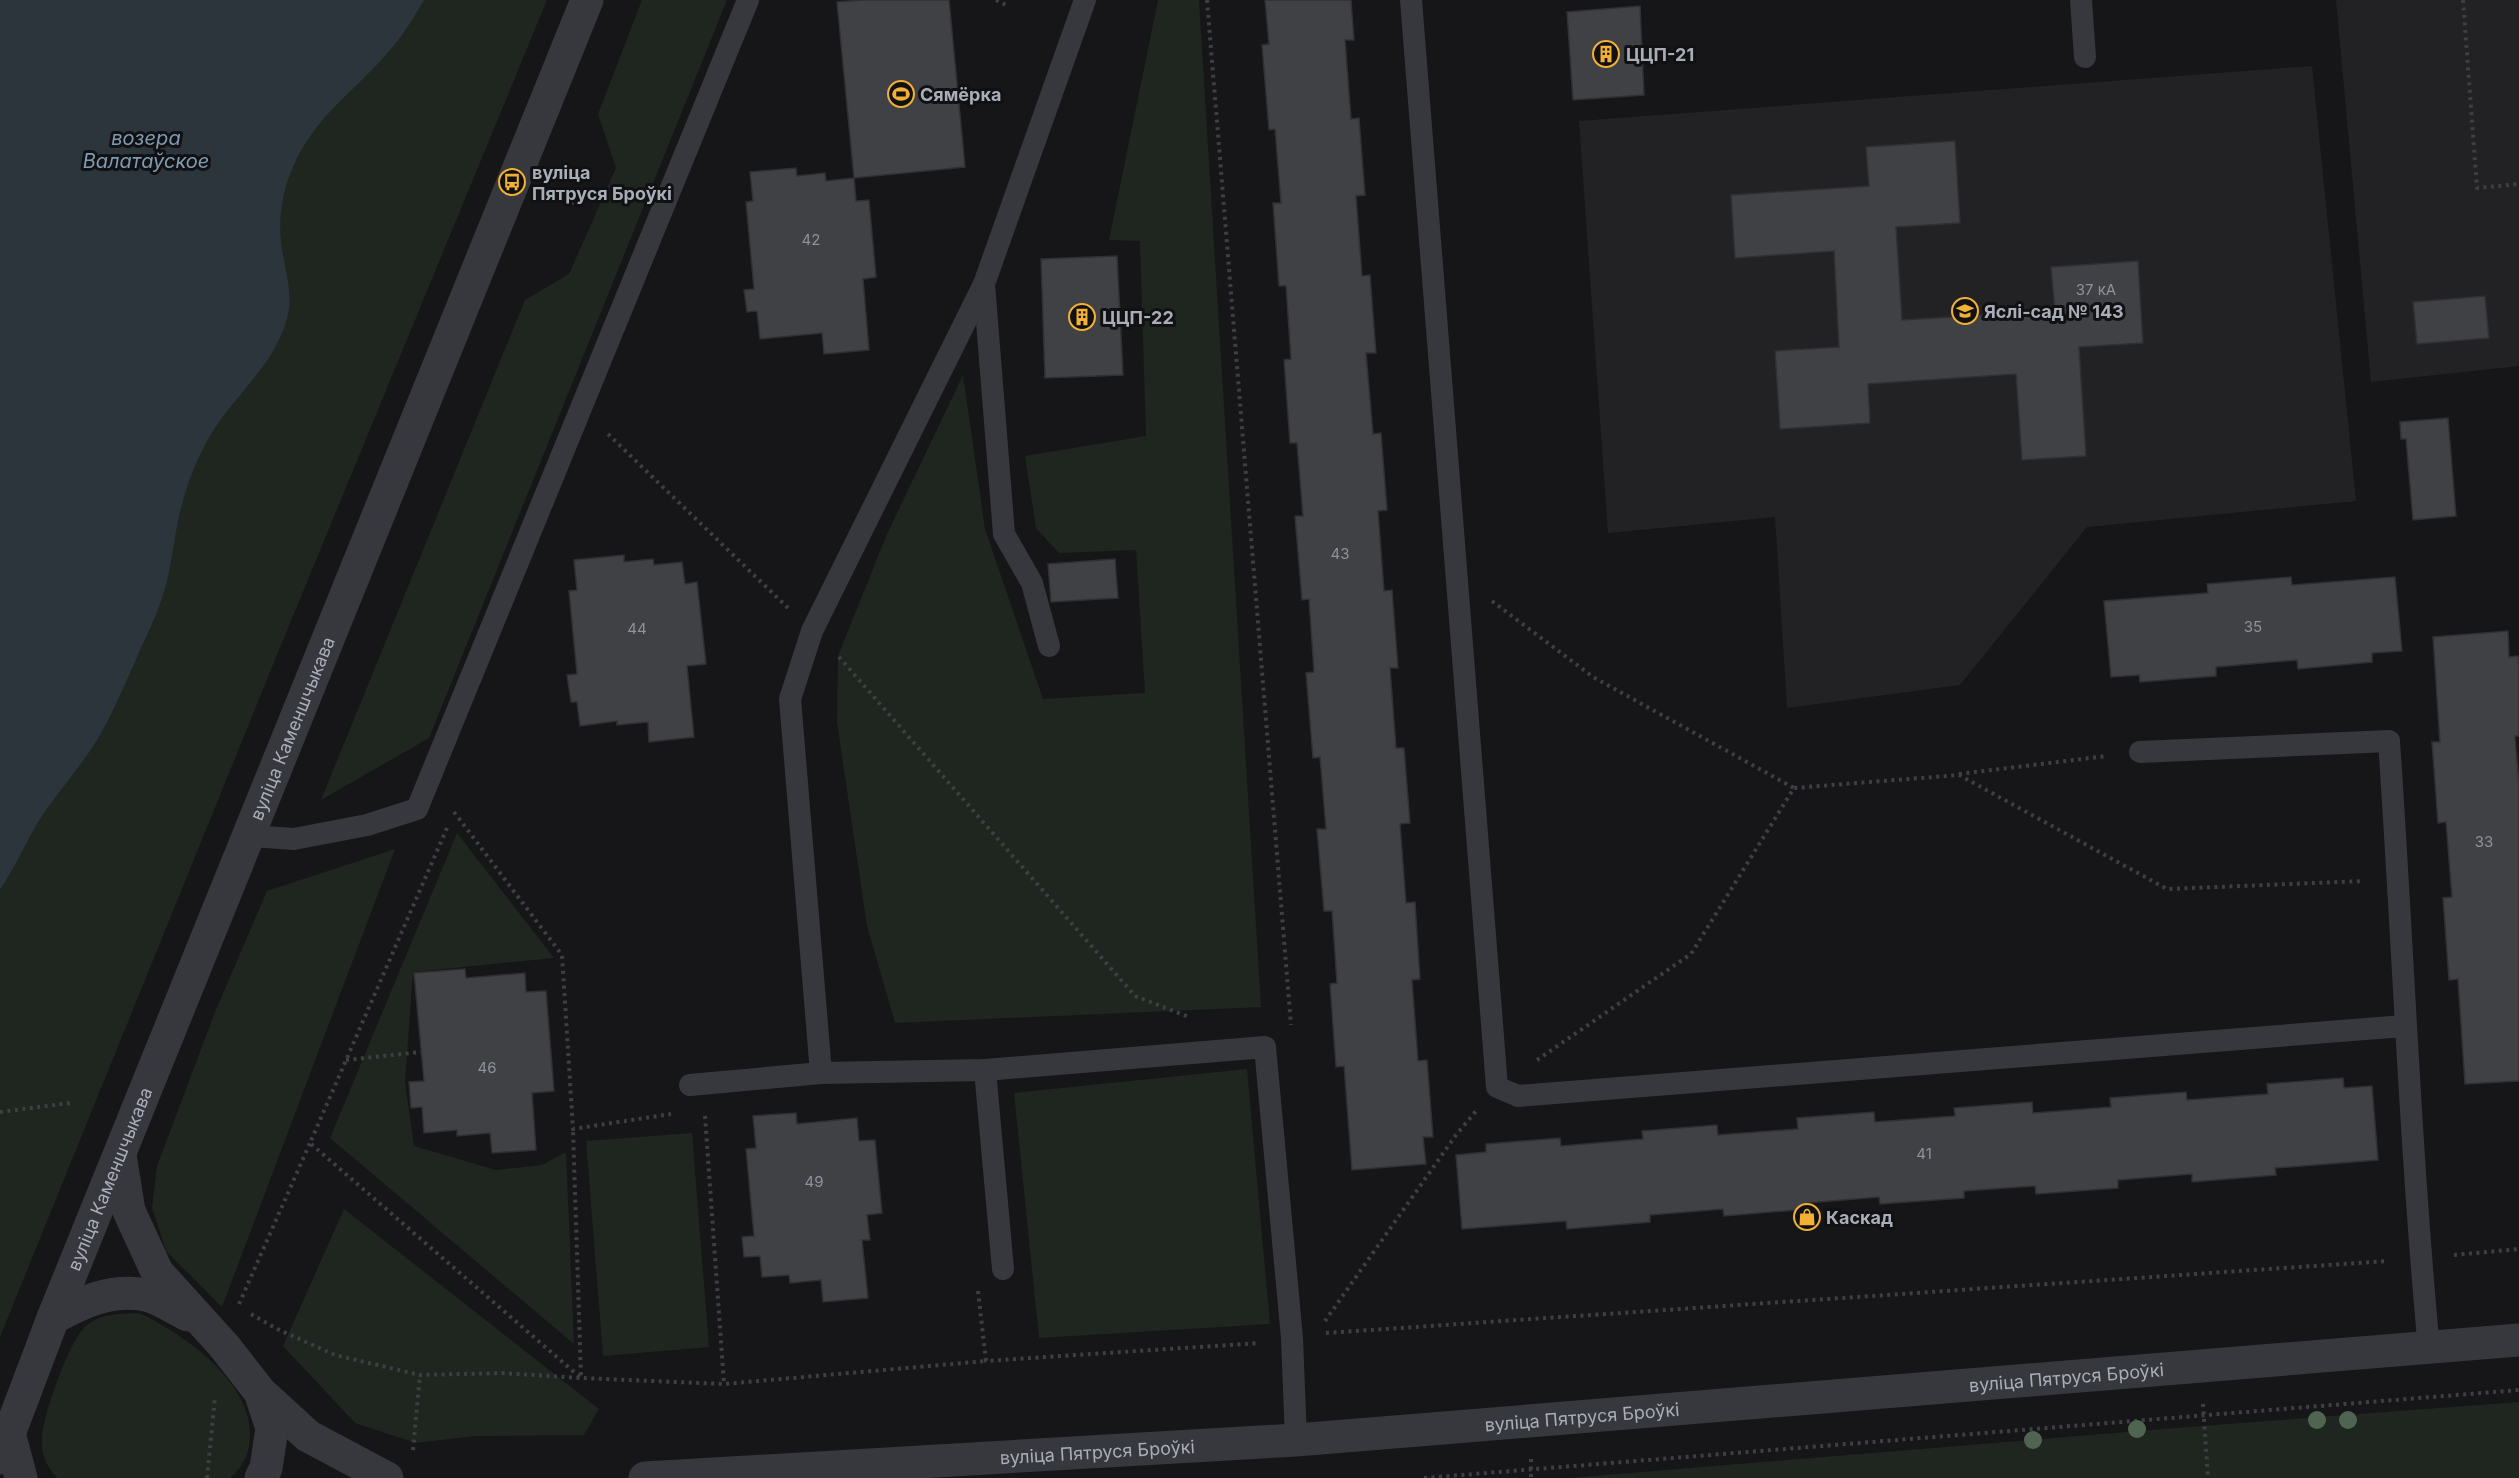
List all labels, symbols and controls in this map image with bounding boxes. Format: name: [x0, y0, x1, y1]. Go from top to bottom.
building icon: ЦЦП-21: [1591, 39, 1621, 69]
place label: ЦЦП-21: [1626, 44, 1694, 65]
sports icon: Сямёрка: [886, 79, 916, 109]
place label: Сямёрка: [920, 84, 1001, 105]
water label: возера Валатаўское: [83, 126, 209, 173]
place label: вуліца Пятруся Броўкі: [532, 162, 672, 204]
bus stop icon: вуліца Пятруся Броўкі: [497, 167, 527, 197]
house number: 42: [802, 230, 820, 249]
house number: 37 кА: [2076, 280, 2116, 299]
school or university icon: Яслі-сад № 143: [1950, 296, 1980, 326]
place label: Яслі-сад № 143: [1984, 301, 2124, 322]
building icon: ЦЦП-22: [1067, 302, 1097, 332]
place label: ЦЦП-22: [1102, 307, 1174, 328]
house number: 43: [1331, 544, 1349, 563]
house number: 35: [2244, 617, 2262, 636]
house number: 44: [627, 619, 647, 638]
street label: вуліца Каменшчыкава: [245, 633, 338, 823]
house number: 33: [2475, 832, 2493, 851]
house number: 46: [478, 1058, 497, 1077]
street label: вуліца Каменшчыкава: [63, 1084, 156, 1273]
house number: 41: [1916, 1144, 1932, 1163]
house number: 49: [805, 1172, 824, 1191]
shop icon: Каскад: [1792, 1202, 1822, 1232]
place label: Каскад: [1826, 1207, 1893, 1228]
street label: вуліца Пятруся Броўкі: [1968, 1359, 2165, 1395]
street label: вуліца Пятруся Броўкі: [1484, 1398, 1680, 1435]
street label: вуліца Пятруся Броўкі: [999, 1435, 1195, 1468]

